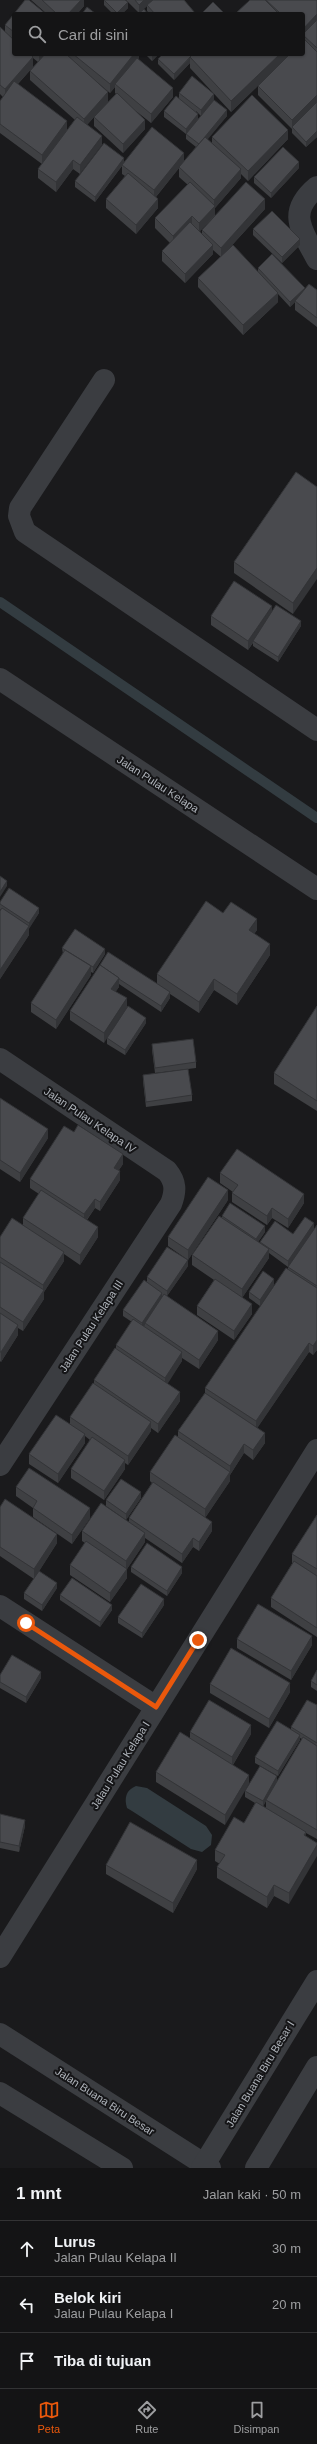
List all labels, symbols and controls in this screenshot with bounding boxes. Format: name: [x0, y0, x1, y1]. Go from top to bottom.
search box: [12, 12, 305, 56]
icon: search: [26, 23, 48, 45]
text: Cari di sini: [58, 26, 128, 43]
street label: Jalan Pulau Kelapa: [115, 753, 202, 815]
street label: Jalan Pulau Kelapa IV: [42, 1085, 139, 1156]
street label: Jalan Pulau Kelapa III: [57, 1278, 125, 1374]
route start: [17, 1614, 35, 1632]
route end: [189, 1631, 207, 1649]
street label: Jalau Pulau Kelapa I: [88, 1719, 152, 1811]
street label: Jalan Buana Biru Besar I: [224, 2019, 296, 2129]
street label: Jalan Buana Biru Besar: [53, 2064, 157, 2138]
text: 1 mnt: [16, 2184, 61, 2203]
text: Jalan kaki · 50 m: [203, 2187, 301, 2202]
text: Lurus: [54, 2233, 96, 2250]
icon: ahead: [16, 2238, 38, 2260]
text: 30 m: [272, 2241, 301, 2256]
text: Jalan Pulau Kelapa II: [54, 2250, 177, 2265]
text: Belok kiri: [54, 2289, 122, 2306]
icon: left: [16, 2294, 38, 2316]
text: 20 m: [272, 2297, 301, 2312]
text: Jalau Pulau Kelapa I: [54, 2306, 173, 2321]
icon: arrive: [16, 2350, 38, 2372]
text: Tiba di tujuan: [54, 2352, 151, 2369]
tab: Peta: [38, 2399, 60, 2435]
tab: Rute: [135, 2399, 159, 2435]
tab: Disimpan: [234, 2399, 279, 2435]

